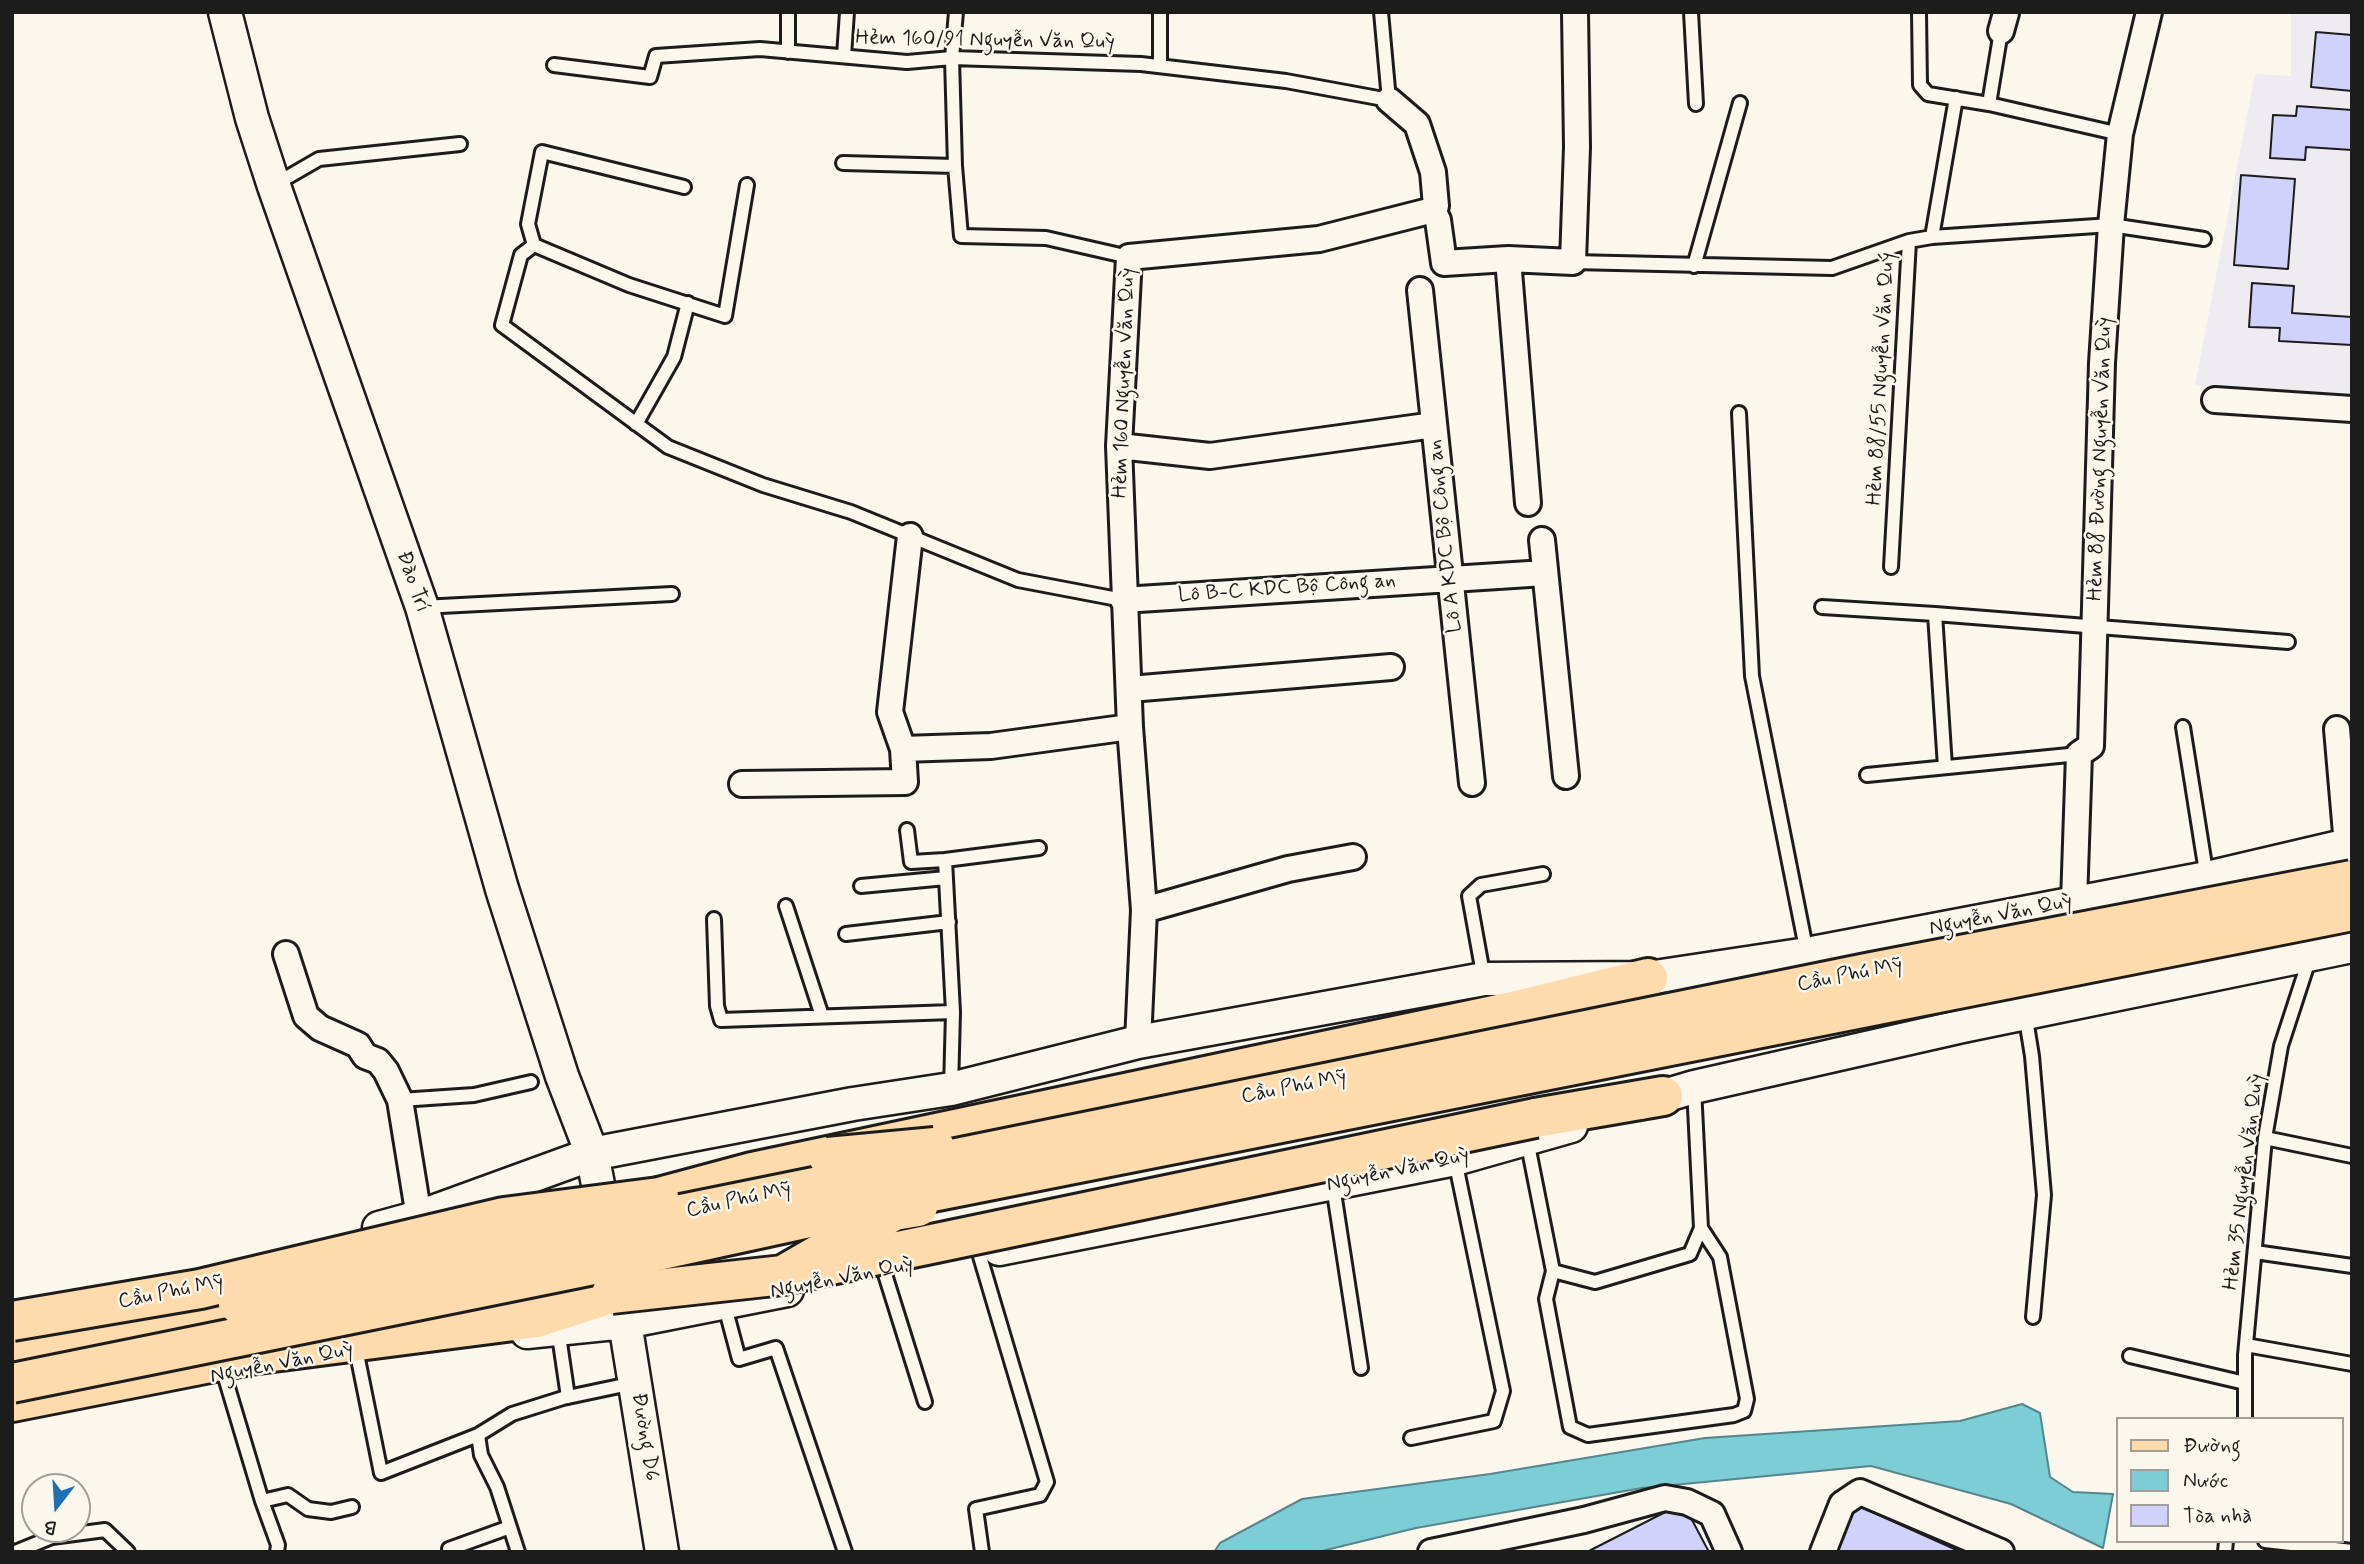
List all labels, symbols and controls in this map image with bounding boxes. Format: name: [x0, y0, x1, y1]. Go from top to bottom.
street label: Hẻm 160/91 Nguyễn Văn Quỳ: [855, 26, 1115, 56]
street label: Hẻm 88/55 Nguyễn Văn Quý: [1863, 252, 1901, 506]
street label: Hẻm 160 Nguyễn Văn Quỳ: [1108, 267, 1142, 499]
street label: Hẻm 88 Đường Nguyễn Văn Quỳ: [2083, 317, 2119, 601]
street label: Lô A KDC Bộ Công an: [1423, 438, 1469, 634]
street label: Đào Trí: [390, 548, 434, 616]
street label: Lô B-C KDC Bộ Công an: [1177, 569, 1397, 609]
street label: Nguyễn Văn Quỳ: [1927, 890, 2075, 942]
street label: Cầu Phú Mỹ: [1795, 953, 1905, 999]
street label: Cầu Phú Mỹ: [1239, 1065, 1349, 1111]
street label: Hẻm 35 Nguyễn Văn Quỳ: [2219, 1072, 2271, 1292]
street label: Nguyễn Văn Quỳ: [1324, 1144, 1472, 1198]
street label: Cầu Phú Mỹ: [684, 1178, 794, 1224]
street label: Nguyễn Văn Quỳ: [768, 1253, 916, 1305]
street label: Cầu Phú Mỹ: [116, 1270, 226, 1316]
street label: Nguyễn Văn Quỳ: [208, 1338, 356, 1390]
street label: Đường D6: [625, 1391, 663, 1483]
legend: [2116, 1417, 2343, 1543]
text: Đường: [2183, 1432, 2241, 1460]
text: Nước: [2183, 1467, 2228, 1495]
north arrow: [21, 1473, 91, 1543]
text: Tòa nhà: [2183, 1502, 2252, 1530]
text: B: [41, 1513, 60, 1540]

